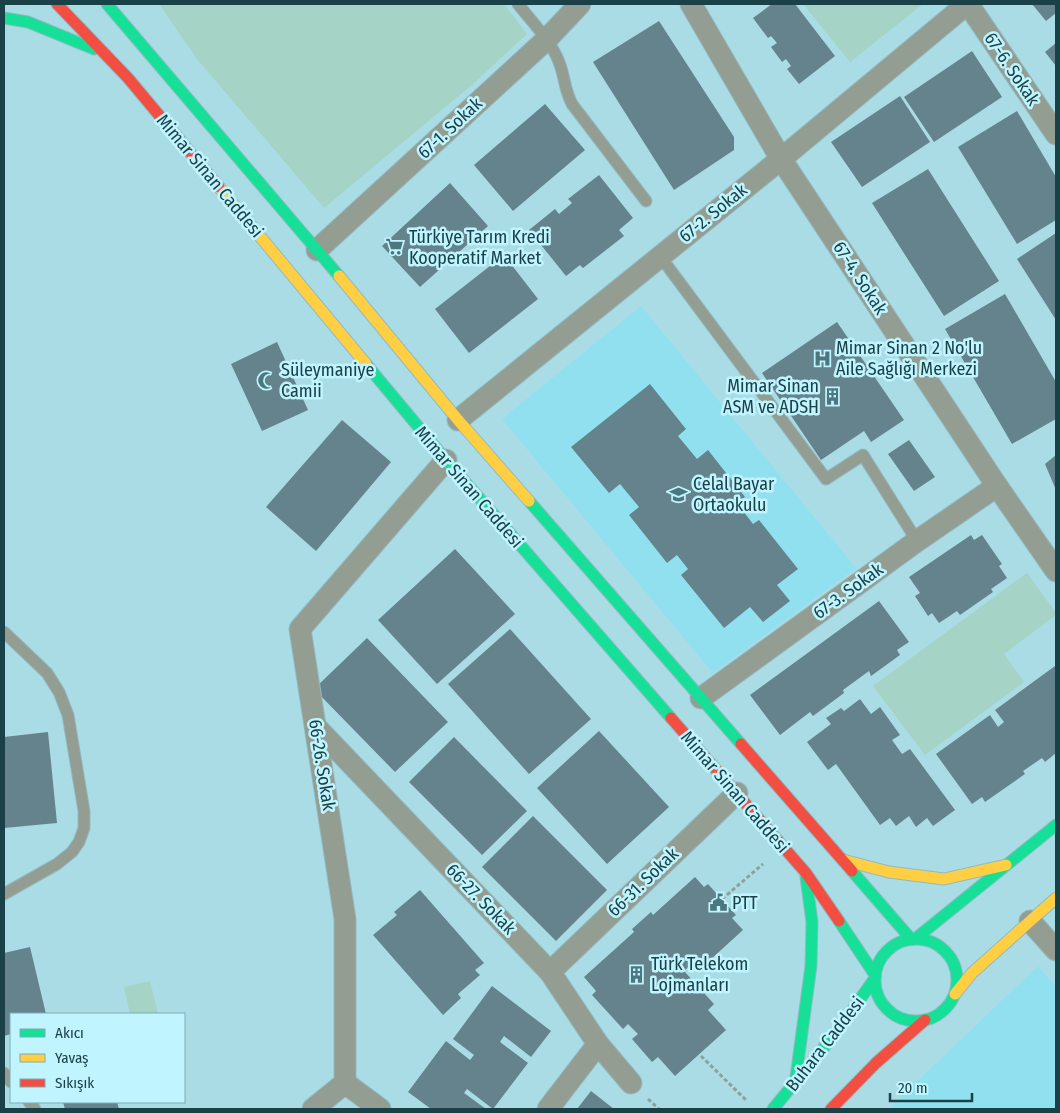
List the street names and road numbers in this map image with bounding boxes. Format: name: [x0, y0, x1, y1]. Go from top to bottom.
street label: 67-6. Sokak: [980, 28, 1045, 110]
street label: 67-1. Sokak: [413, 92, 487, 163]
street label: Mimar Sinan Caddesi: [152, 110, 268, 242]
street label: 67-2. Sokak: [675, 179, 752, 247]
street label: 67-4. Sokak: [828, 237, 892, 319]
street label: Mimar Sinan Caddesi: [410, 422, 528, 552]
street label: 67-3. Sokak: [809, 558, 888, 624]
street label: 66-26. Sokak: [304, 718, 340, 813]
street label: Mimar Sinan Caddesi: [676, 727, 794, 857]
street label: 66-31. Sokak: [603, 842, 683, 921]
street label: 66-27. Sokak: [442, 859, 521, 940]
street label: Buhara Caddesi: [781, 992, 869, 1096]

